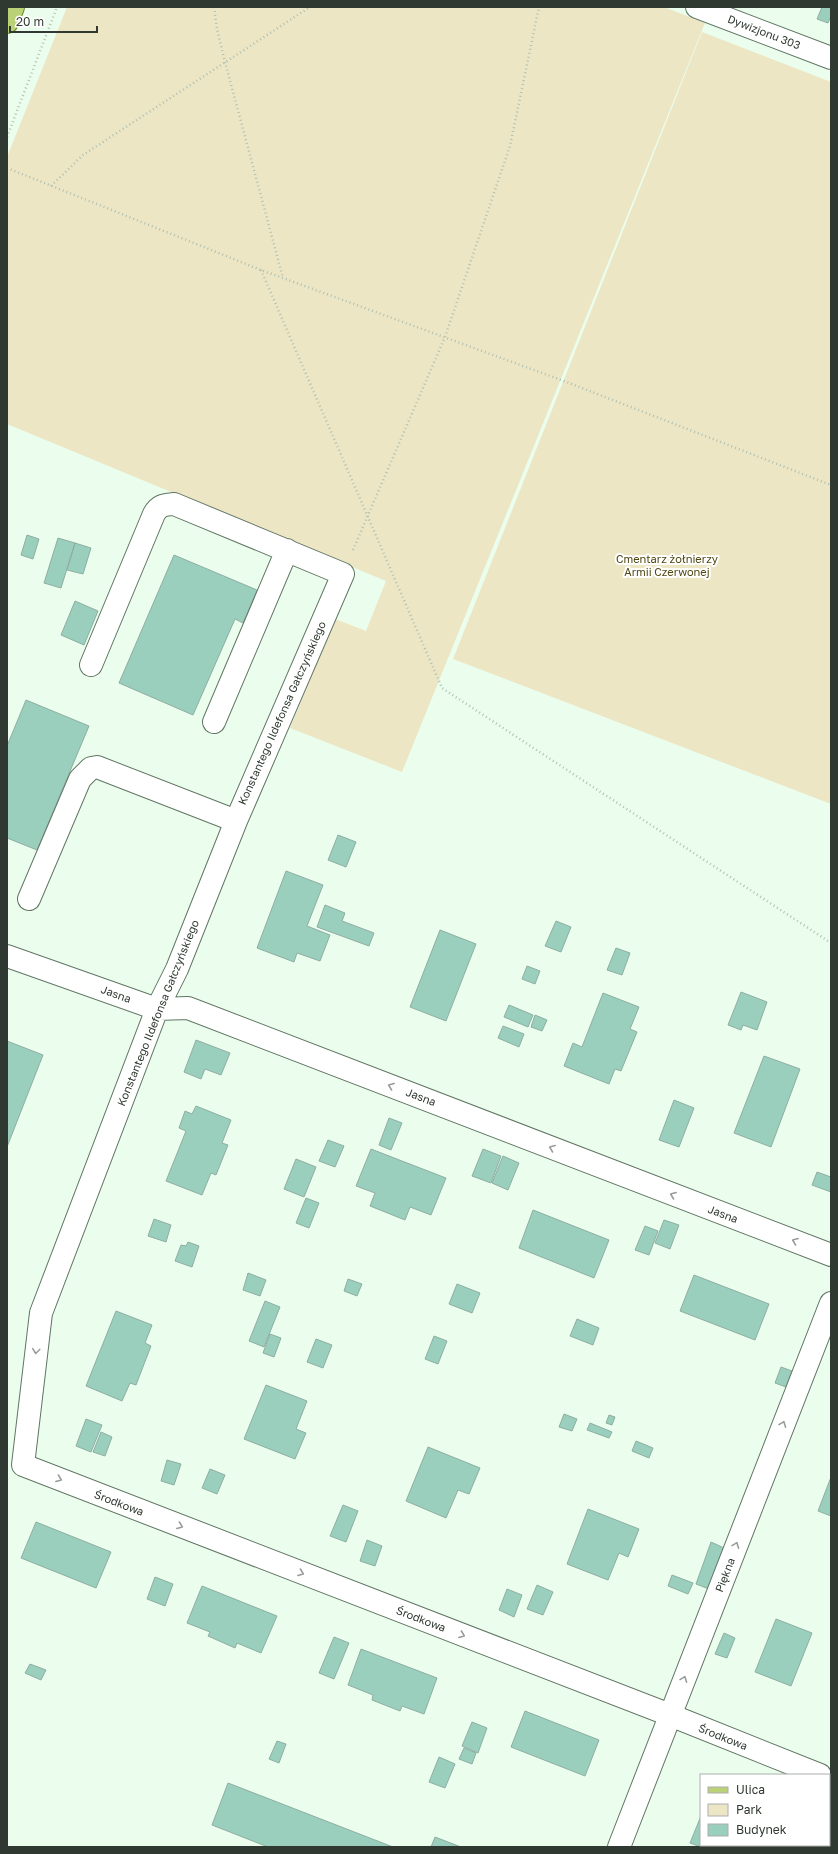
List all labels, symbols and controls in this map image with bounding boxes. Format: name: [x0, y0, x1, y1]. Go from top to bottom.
scale bar: [10, 8, 97, 34]
street label: Dywizjonu 303: [726, 12, 802, 51]
text: 20 m: [16, 14, 44, 29]
park label: Cmentarz żołnierzy Armii Czerwonej: [616, 552, 718, 578]
street label: Konstantego Ildefonsa Gałczyńskiego: [235, 619, 328, 807]
street label: Konstantego Ildefonsa Gałczyńskiego: [114, 917, 201, 1108]
street label: Jasna: [99, 982, 133, 1005]
one-way arrow: [388, 1083, 395, 1091]
street label: Jasna: [404, 1085, 438, 1108]
one-way arrow: [549, 1144, 556, 1152]
one-way arrow: [670, 1191, 677, 1199]
street label: Jasna: [706, 1202, 740, 1225]
one-way arrow: [791, 1238, 798, 1246]
one-way arrow: [32, 1348, 41, 1354]
one-way arrow: [779, 1420, 787, 1427]
one-way arrow: [55, 1475, 62, 1483]
street label: Środkowa: [93, 1487, 146, 1518]
one-way arrow: [177, 1522, 184, 1530]
one-way arrow: [732, 1541, 740, 1548]
street label: Piękna: [712, 1556, 737, 1594]
one-way arrow: [298, 1569, 305, 1577]
street label: Środkowa: [395, 1603, 448, 1634]
one-way arrow: [458, 1631, 465, 1639]
one-way arrow: [680, 1676, 688, 1683]
street label: Środkowa: [697, 1721, 750, 1752]
legend: [700, 1774, 830, 1846]
text: Ulica: [736, 1782, 765, 1797]
text: Park: [736, 1802, 762, 1817]
text: Budynek: [736, 1822, 787, 1837]

